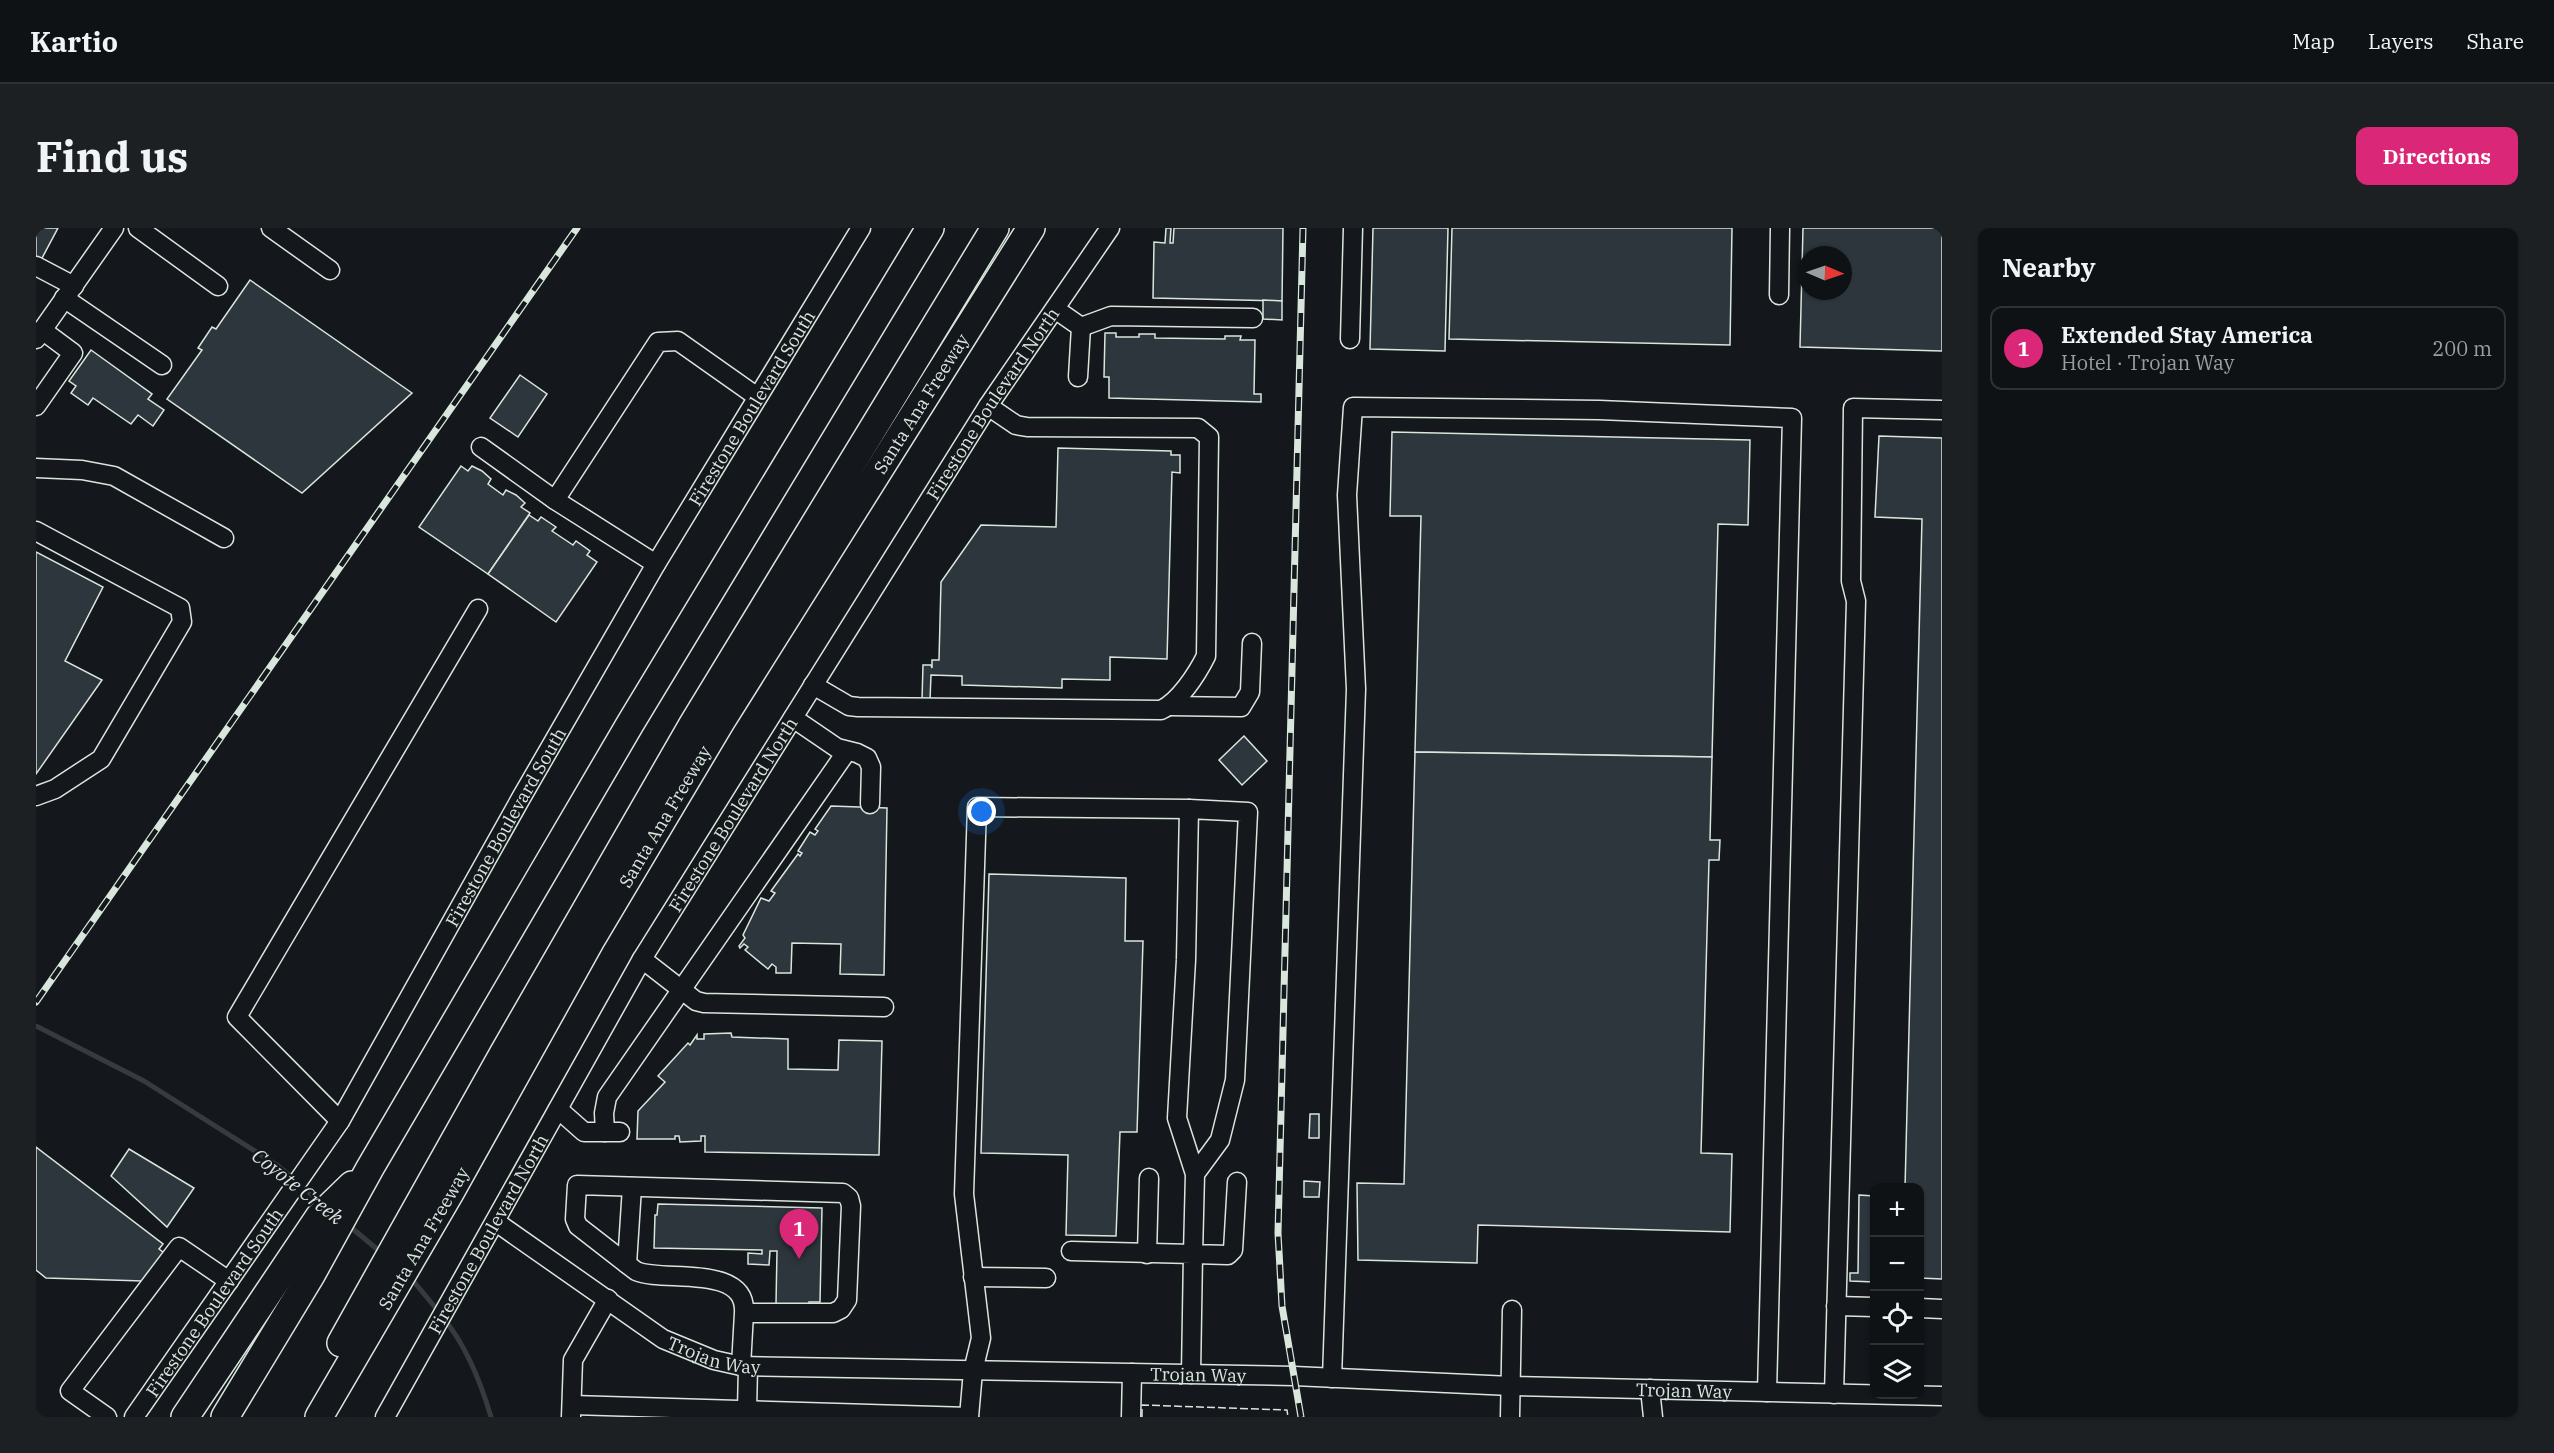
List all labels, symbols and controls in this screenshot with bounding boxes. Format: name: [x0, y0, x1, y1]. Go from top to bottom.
text: Kartio: [30, 23, 118, 60]
text: Map: [2292, 27, 2335, 55]
text: Layers: [2368, 27, 2434, 55]
text: Share: [2467, 27, 2524, 55]
button: Directions: [2356, 127, 2518, 185]
text: Find us: [36, 129, 188, 184]
north arrow: [1798, 246, 1852, 300]
text: Nearby: [2002, 250, 2096, 284]
street label: Firestone Boulevard North: [921, 303, 1064, 504]
street label: Firestone Boulevard South: [683, 306, 820, 510]
text: Extended Stay America: [2061, 320, 2313, 349]
street label: Santa Ana Freeway: [868, 329, 974, 478]
text: 1: [2018, 335, 2030, 362]
text: 200 m: [2432, 335, 2492, 362]
text: Hotel · Trojan Way: [2061, 349, 2234, 376]
street label: Firestone Boulevard North: [663, 713, 802, 916]
street label: Firestone Boulevard South: [440, 723, 571, 930]
street label: Santa Ana Freeway: [613, 741, 716, 892]
your location: [967, 797, 996, 826]
street label: Firestone Boulevard North: [423, 1130, 553, 1338]
water label: Coyote Creek: [247, 1142, 350, 1230]
street label: Santa Ana Freeway: [373, 1162, 474, 1314]
map controls: [1870, 1183, 1924, 1399]
button: +: [1870, 1183, 1924, 1237]
street label: Firestone Boulevard South: [140, 1203, 288, 1401]
pin: 1: [780, 1210, 819, 1259]
button: −: [1870, 1237, 1924, 1291]
button: locate: [1870, 1291, 1924, 1345]
street label: Trojan Way: [664, 1331, 761, 1378]
button: layers: [1870, 1345, 1924, 1399]
street label: Trojan Way: [1150, 1362, 1247, 1387]
street label: Trojan Way: [1636, 1377, 1733, 1403]

